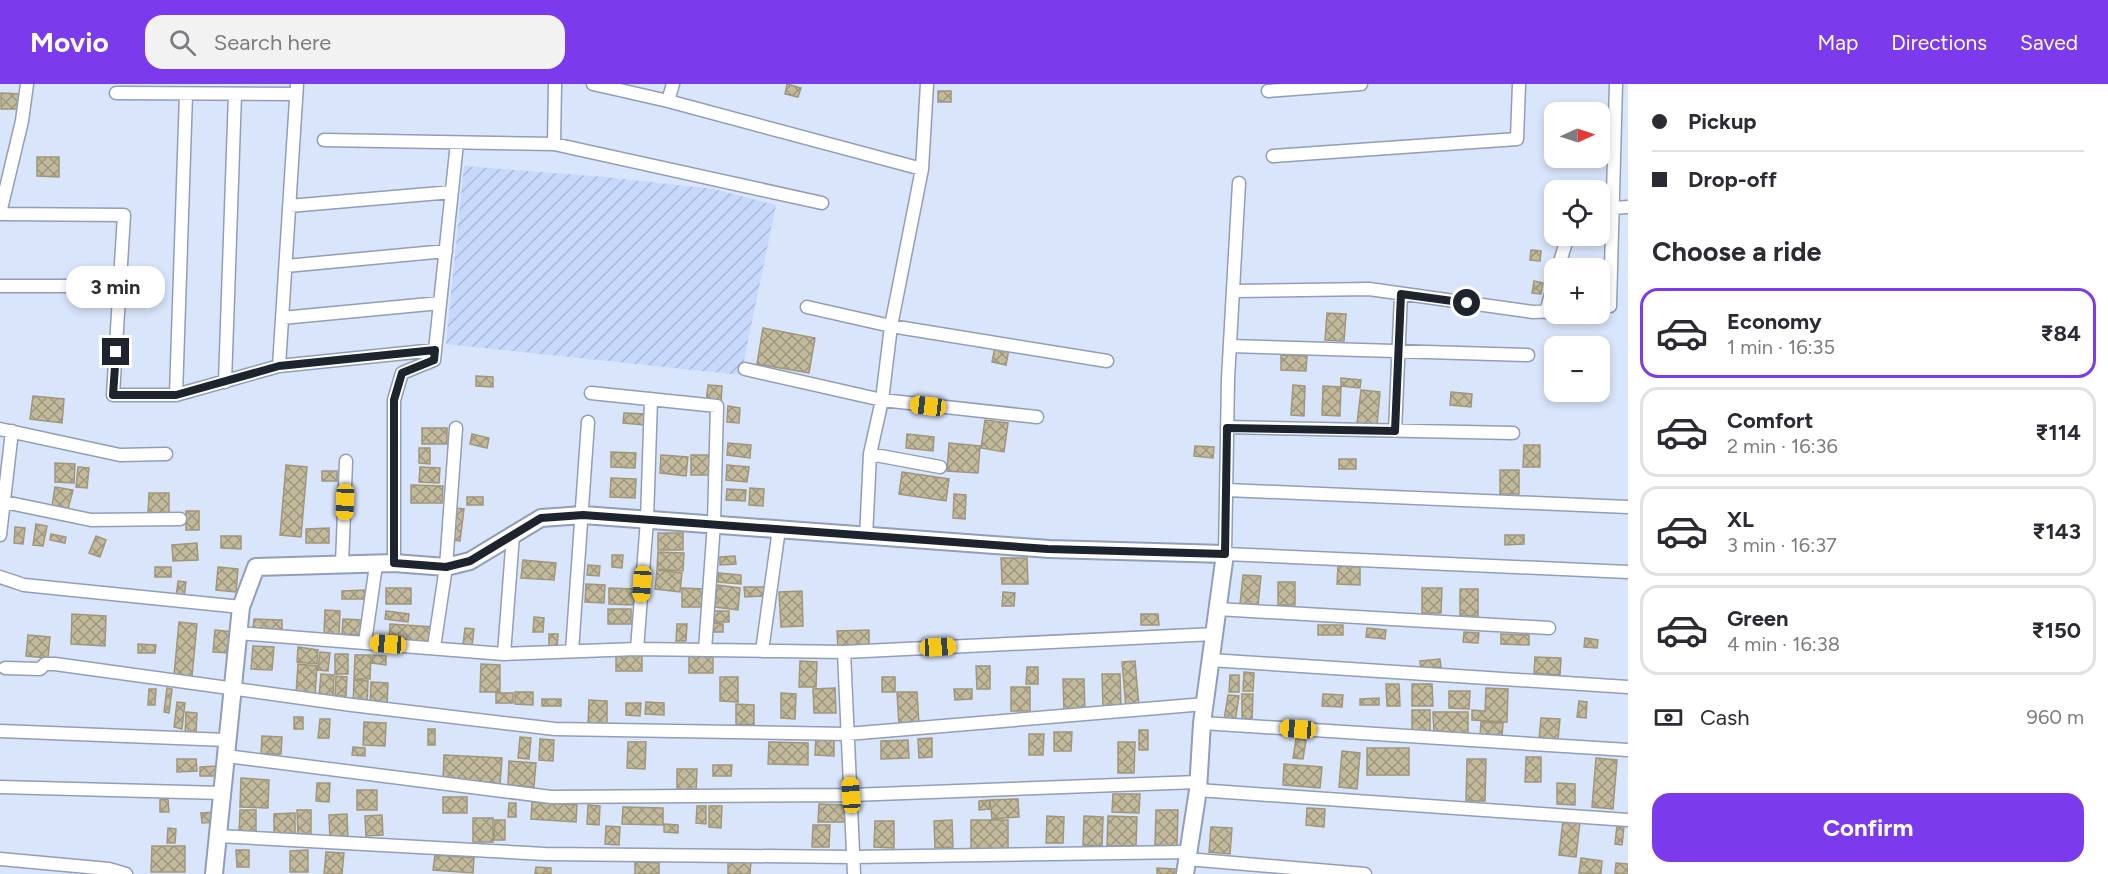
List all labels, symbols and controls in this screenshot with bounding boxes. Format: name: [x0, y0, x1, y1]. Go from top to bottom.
search box: [145, 15, 565, 69]
text: Movio: [30, 25, 109, 59]
icon: search: [166, 26, 199, 59]
text: Search here: [214, 29, 331, 56]
text: Map: [1817, 30, 1858, 55]
text: Directions: [1891, 30, 1987, 55]
text: Saved: [2020, 30, 2078, 55]
north arrow: [1544, 102, 1610, 168]
map controls: [1544, 102, 1610, 402]
text: Pickup: [1688, 108, 1757, 135]
text: Drop-off: [1688, 166, 1777, 193]
button: locate: [1544, 180, 1610, 246]
text: Choose a ride: [1652, 235, 1821, 268]
button: +: [1544, 258, 1610, 324]
callout: 3 min: [66, 265, 166, 307]
text: 3 min: [91, 275, 140, 299]
route start: [1453, 289, 1480, 316]
icon: car: [1655, 306, 1709, 360]
text: Economy: [1727, 308, 1822, 335]
text: ₹84: [2040, 320, 2081, 347]
text: 1 min · 16:35: [1727, 335, 1835, 359]
button: −: [1544, 336, 1610, 402]
route end: [102, 338, 129, 365]
car: [909, 395, 947, 417]
icon: car: [1655, 405, 1709, 459]
text: Comfort: [1727, 407, 1813, 434]
text: ₹114: [2035, 419, 2081, 446]
text: 2 min · 16:36: [1727, 434, 1838, 458]
car: [335, 484, 355, 520]
icon: car: [1655, 504, 1709, 558]
text: XL: [1727, 506, 1754, 533]
text: ₹143: [2032, 518, 2081, 545]
text: 3 min · 16:37: [1727, 533, 1837, 557]
car: [632, 565, 652, 603]
icon: car: [1655, 603, 1709, 657]
text: Green: [1727, 605, 1789, 632]
text: ₹150: [2031, 617, 2081, 644]
text: 4 min · 16:38: [1727, 632, 1840, 656]
car: [369, 634, 407, 654]
car: [920, 637, 956, 657]
icon: cash: [1652, 701, 1685, 734]
text: Cash: [1700, 704, 1750, 731]
text: 960 m: [2027, 705, 2084, 729]
car: [1279, 719, 1317, 739]
car: [841, 776, 861, 814]
button: Confirm: [1652, 793, 2084, 862]

